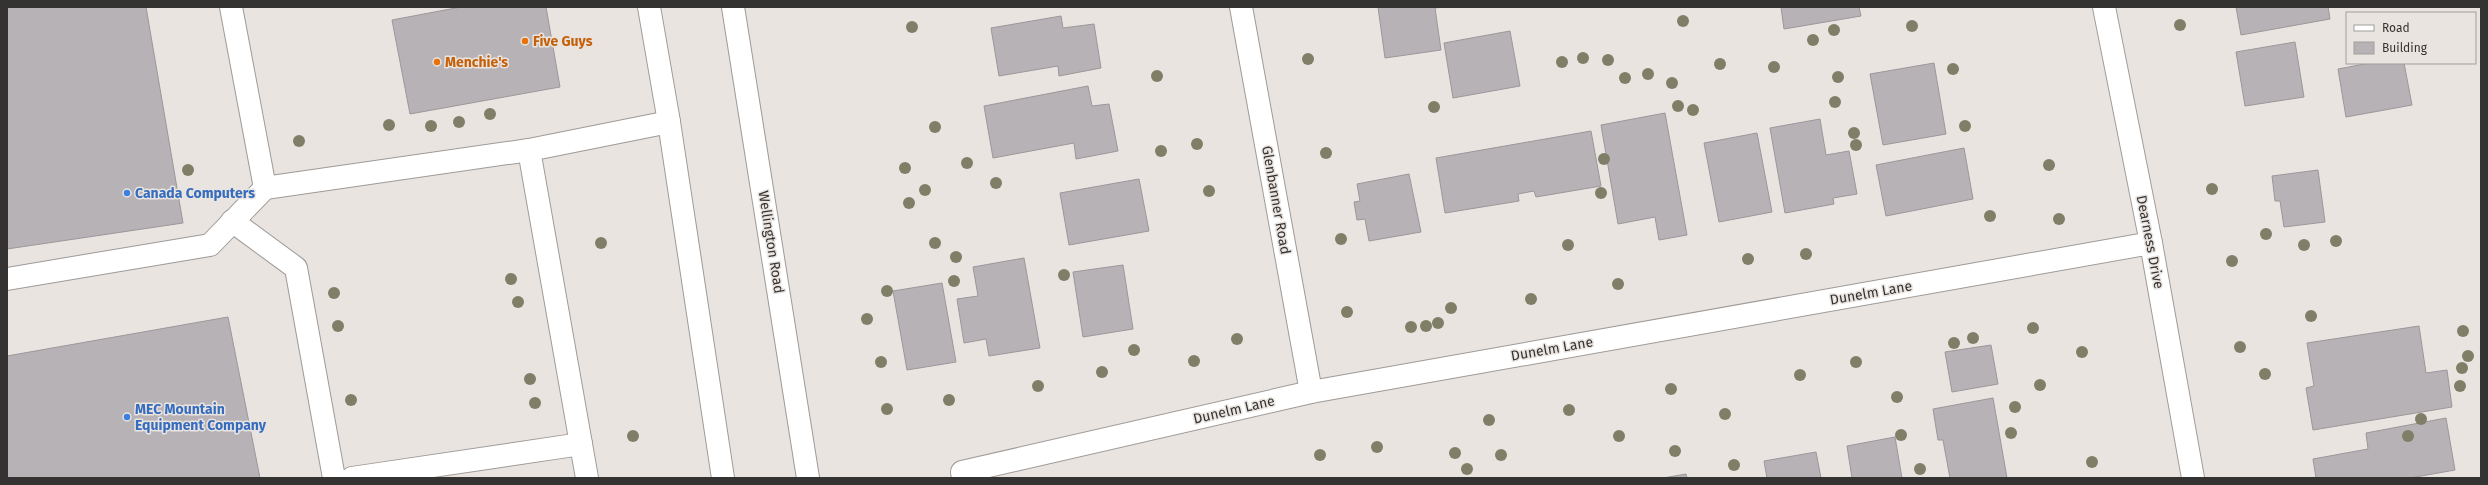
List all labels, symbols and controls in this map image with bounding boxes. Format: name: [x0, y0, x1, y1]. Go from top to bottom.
legend: [2346, 12, 2476, 64]
text: Road: [2382, 21, 2410, 35]
place label: Five Guys: [533, 33, 593, 50]
marker: Five Guys: [520, 36, 530, 46]
text: Building: [2382, 41, 2428, 55]
place label: Menchie's: [445, 54, 508, 71]
marker: Menchie's: [432, 57, 442, 67]
street label: Glenbanner Road: [1258, 144, 1294, 256]
place label: Canada Computers: [135, 185, 255, 202]
marker: Canada Computers: [122, 188, 132, 198]
street label: Wellington Road: [754, 189, 788, 295]
street label: Dearness Drive: [2133, 194, 2167, 290]
street label: Dunelm Lane: [1829, 277, 1913, 309]
street label: Dunelm Lane: [1510, 333, 1594, 365]
street label: Dunelm Lane: [1192, 392, 1276, 428]
place label: MEC Mountain Equipment Company: [135, 401, 267, 434]
marker: MEC Mountain Equipment Company: [122, 412, 132, 422]

